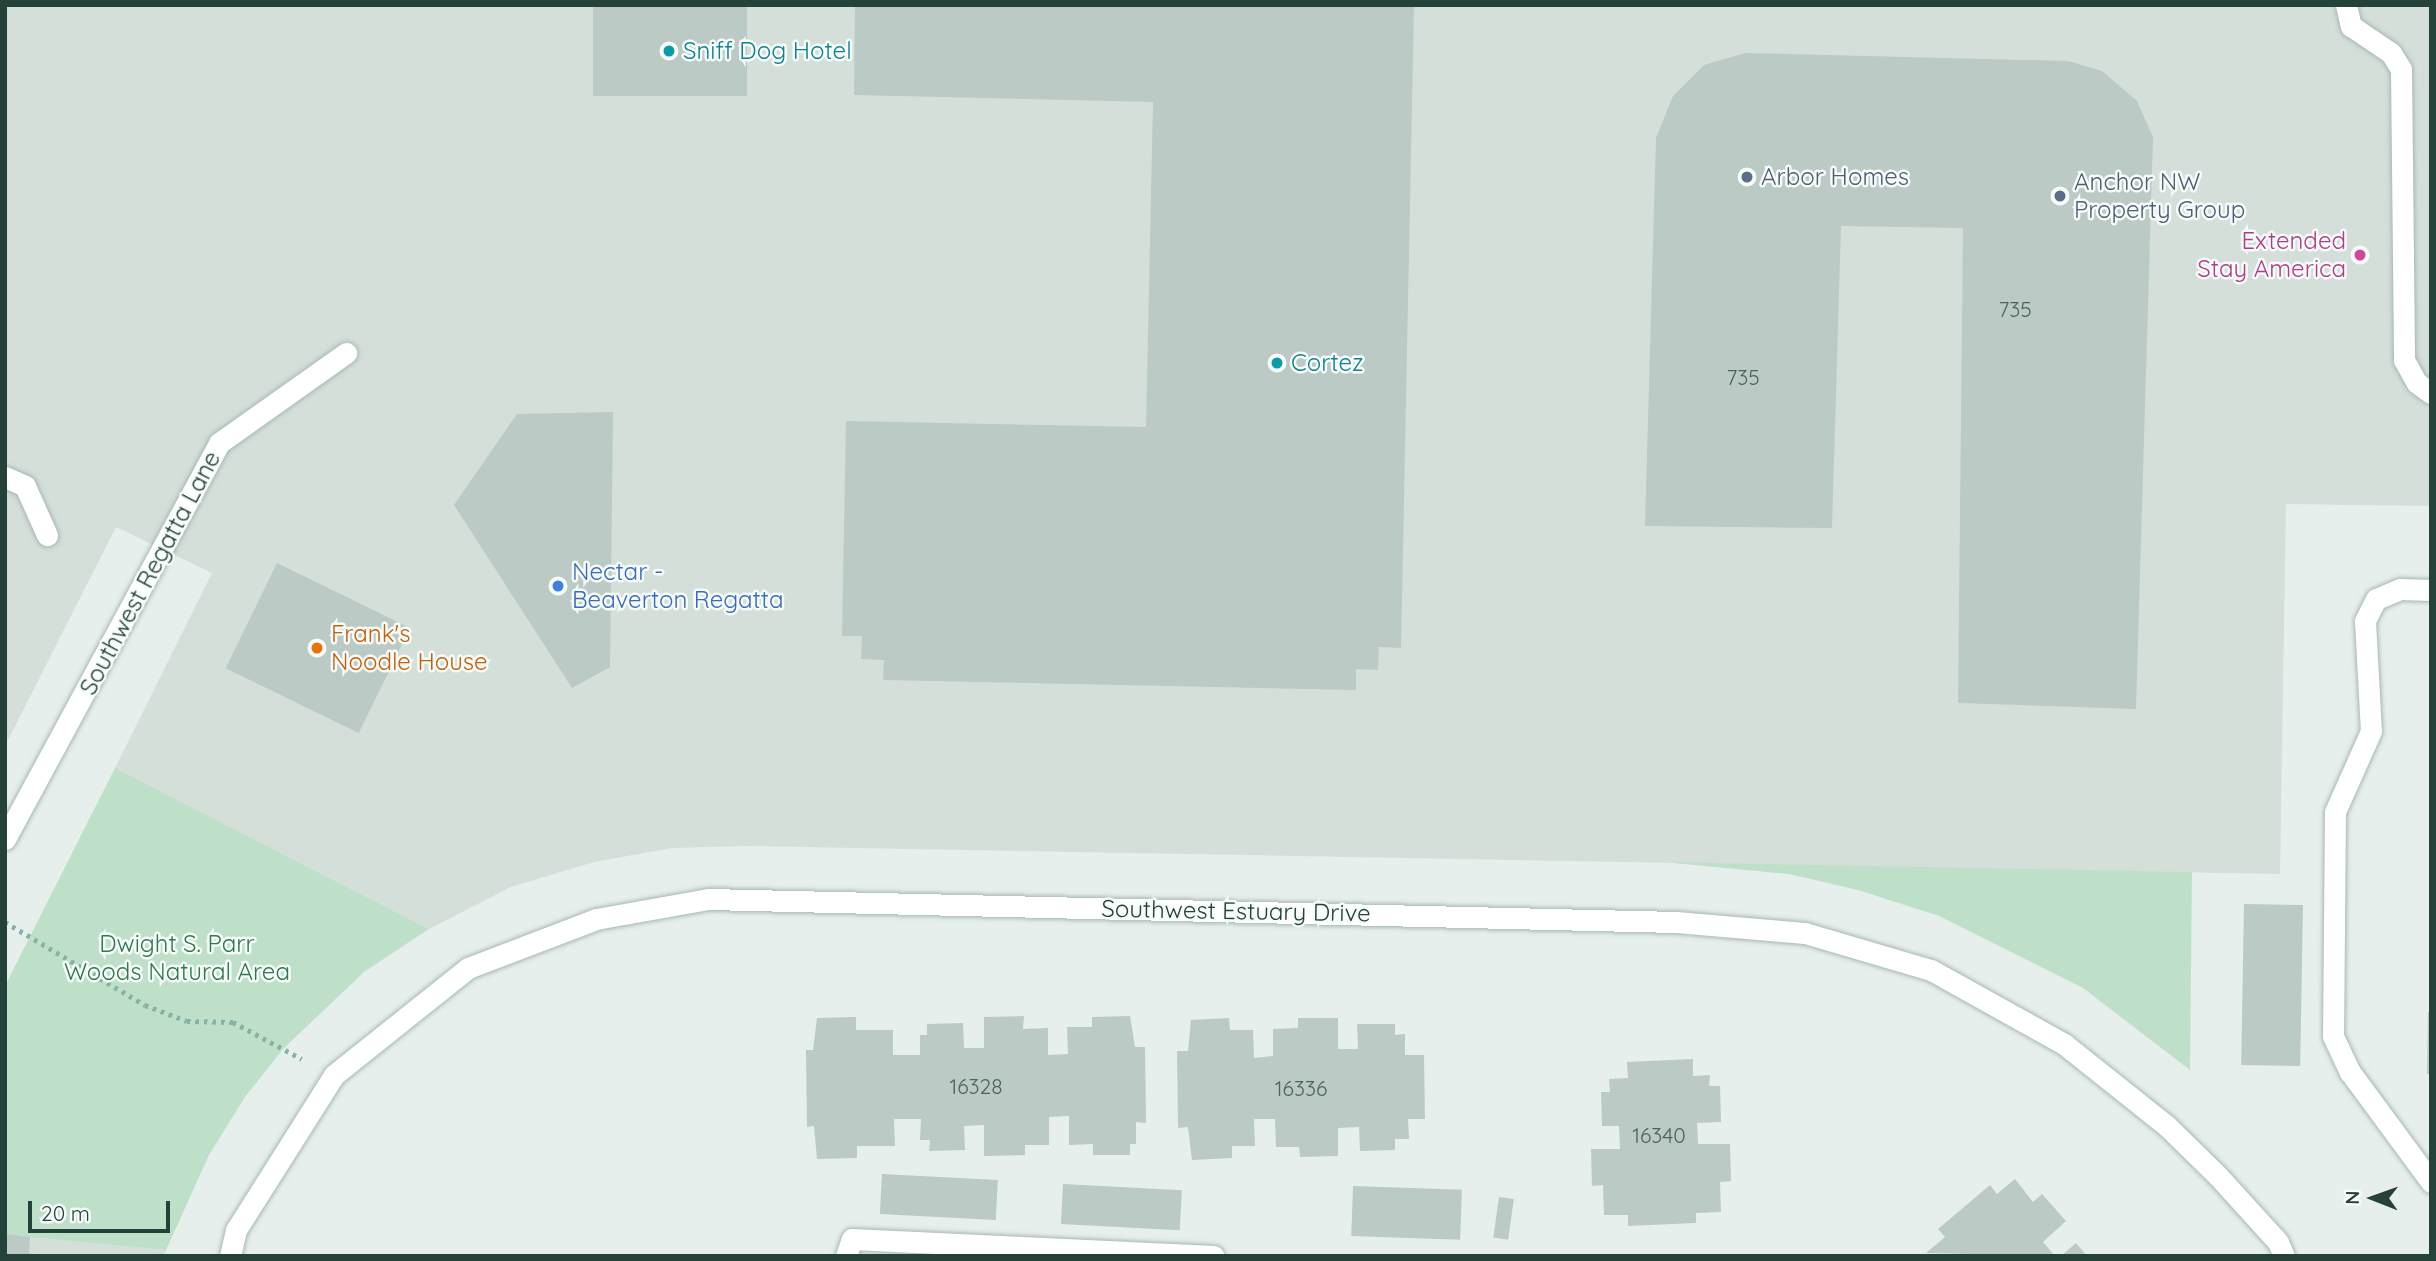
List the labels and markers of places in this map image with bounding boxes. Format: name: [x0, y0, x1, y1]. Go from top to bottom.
place label: Sniff Dog Hotel: [683, 37, 852, 65]
marker: Sniff Dog Hotel: [661, 43, 677, 59]
place label: Arbor Homes: [1761, 163, 1909, 191]
place label: Anchor NW Property Group: [2074, 168, 2245, 224]
marker: Arbor Homes: [1739, 169, 1755, 185]
marker: Anchor NW Property Group: [2052, 188, 2068, 204]
place label: Extended Stay America: [2197, 227, 2346, 283]
marker: Extended Stay America: [2352, 247, 2368, 263]
place label: Cortez: [1291, 349, 1363, 377]
marker: Cortez: [1269, 355, 1285, 371]
place label: Nectar - Beaverton Regatta: [572, 558, 783, 614]
marker: Nectar - Beaverton Regatta: [550, 578, 566, 594]
place label: Frank's Noodle House: [331, 620, 488, 676]
marker: Frank's Noodle House: [309, 640, 325, 656]

